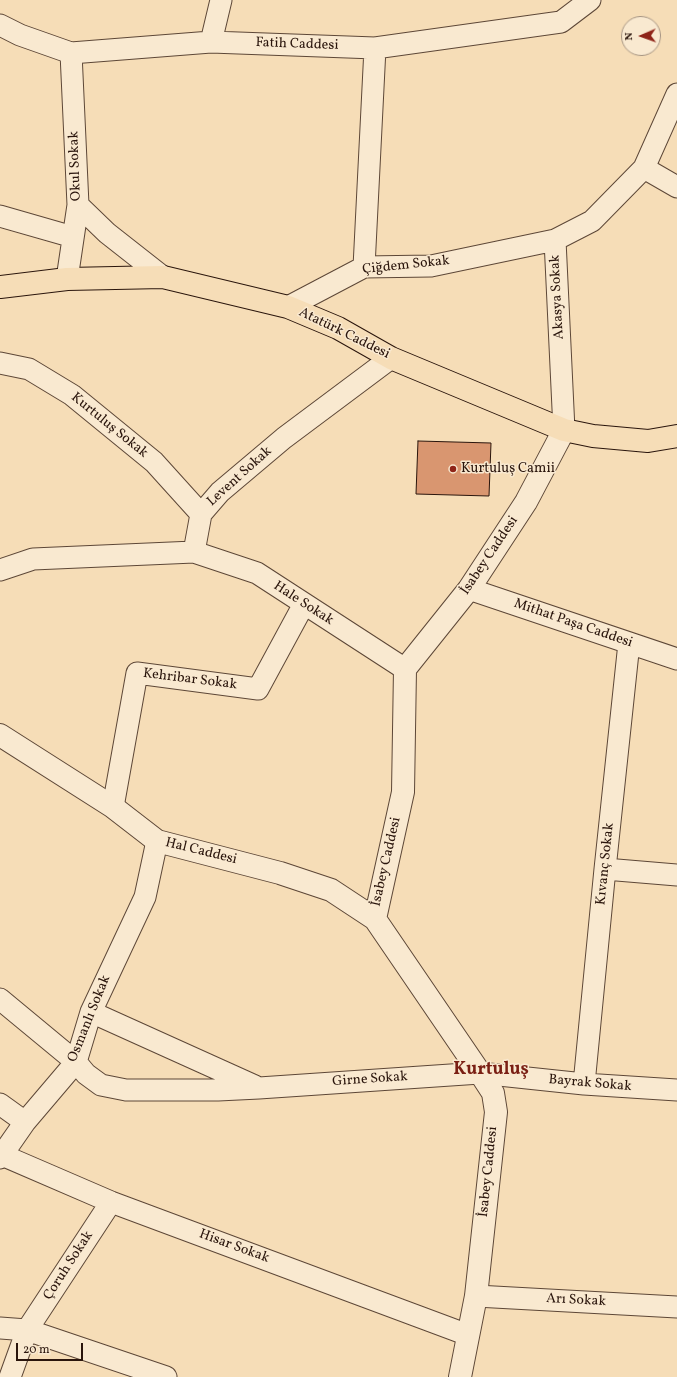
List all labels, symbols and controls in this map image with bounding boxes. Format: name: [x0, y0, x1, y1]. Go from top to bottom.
north arrow: [621, 16, 661, 56]
text: N: [622, 32, 637, 41]
street label: Fatih Caddesi: [255, 35, 339, 55]
street label: Okul Sokak: [66, 131, 86, 201]
street label: Çiğdem Sokak: [362, 253, 450, 279]
street label: Akasya Sokak: [547, 254, 569, 340]
street label: Atatürk Caddesi: [296, 305, 392, 363]
street label: Kurtuluş Sokak: [67, 390, 151, 462]
street label: Levent Sokak: [204, 443, 276, 511]
place label: Kurtuluş Camii: [461, 461, 555, 477]
marker: Kurtuluş Camii: [448, 464, 458, 474]
street label: İsabey Caddesi: [458, 514, 522, 598]
street label: Hale Sokak: [270, 578, 336, 630]
street label: Mithat Paşa Caddesi: [511, 596, 635, 652]
street label: Kehribar Sokak: [142, 666, 238, 694]
street label: İsabey Caddesi: [369, 816, 405, 908]
street label: Kıvanç Sokak: [593, 822, 619, 906]
street label: Hal Caddesi: [163, 835, 239, 869]
street label: Osmanlı Sokak: [65, 973, 115, 1065]
district label: Kurtuluş: [453, 1060, 529, 1082]
street label: Girne Sokak: [332, 1069, 408, 1091]
street label: Bayrak Sokak: [548, 1072, 632, 1096]
street label: İsabey Caddesi: [476, 1126, 502, 1218]
street label: Hisar Sokak: [197, 1227, 271, 1267]
street label: Çoruh Sokak: [41, 1228, 97, 1304]
street label: Arı Sokak: [546, 1291, 606, 1311]
scale bar: [18, 1335, 85, 1361]
text: 20 m: [23, 1342, 50, 1358]

